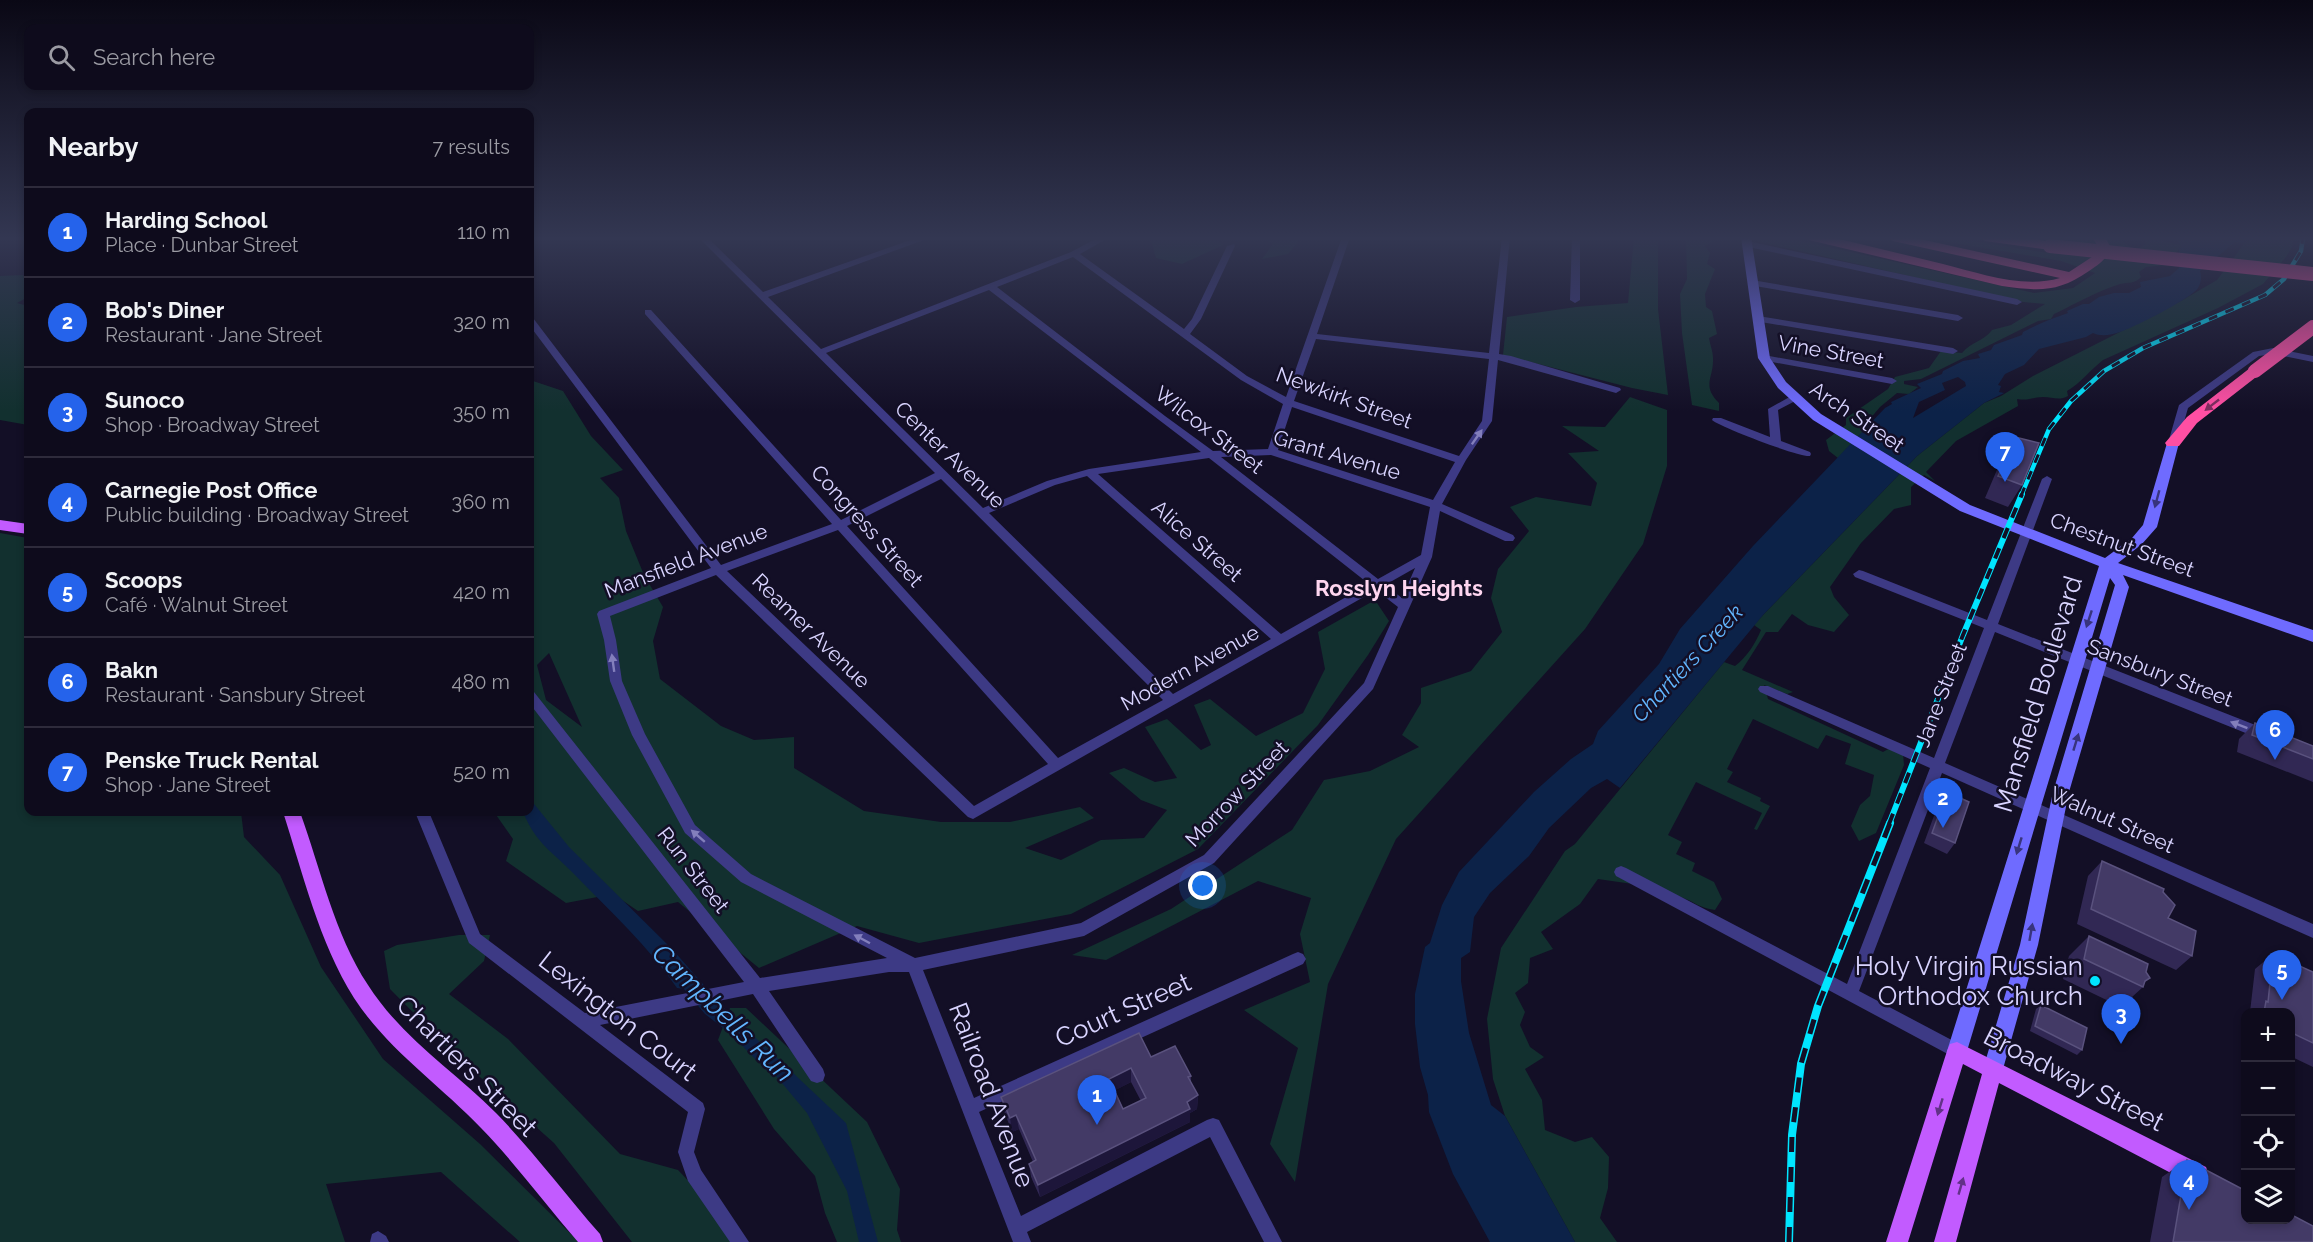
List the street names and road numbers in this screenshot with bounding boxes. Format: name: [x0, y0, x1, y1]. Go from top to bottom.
street label: Vine Street: [1776, 330, 1886, 373]
street label: Newkirk Street: [1273, 361, 1416, 434]
street label: Arch Street: [1805, 376, 1909, 457]
street label: Wilcox Street: [1150, 381, 1269, 479]
street label: Center Avenue: [890, 396, 1011, 513]
street label: Grant Avenue: [1271, 424, 1404, 485]
street label: Congress Street: [806, 460, 929, 592]
street label: Alice Street: [1147, 495, 1248, 587]
street label: Chestnut Street: [2047, 507, 2198, 582]
street label: Mansfield Avenue: [601, 518, 771, 603]
street label: Reamer Avenue: [747, 568, 875, 693]
street label: Mansfield Boulevard: [1988, 572, 2088, 816]
street label: Modern Avenue: [1116, 619, 1263, 716]
street label: Sansbury Street: [2084, 633, 2236, 712]
street label: Jane Street: [1909, 639, 1972, 750]
street label: Morrow Street: [1180, 736, 1293, 852]
street label: Walnut Street: [2046, 781, 2178, 858]
street label: Run Street: [652, 822, 735, 918]
street label: Lexington Court: [533, 945, 703, 1087]
street label: Court Street: [1051, 967, 1196, 1053]
street label: Chartiers Street: [391, 990, 544, 1143]
street label: Railroad Avenue: [943, 998, 1041, 1192]
street label: Broadway Street: [1979, 1021, 2169, 1138]

